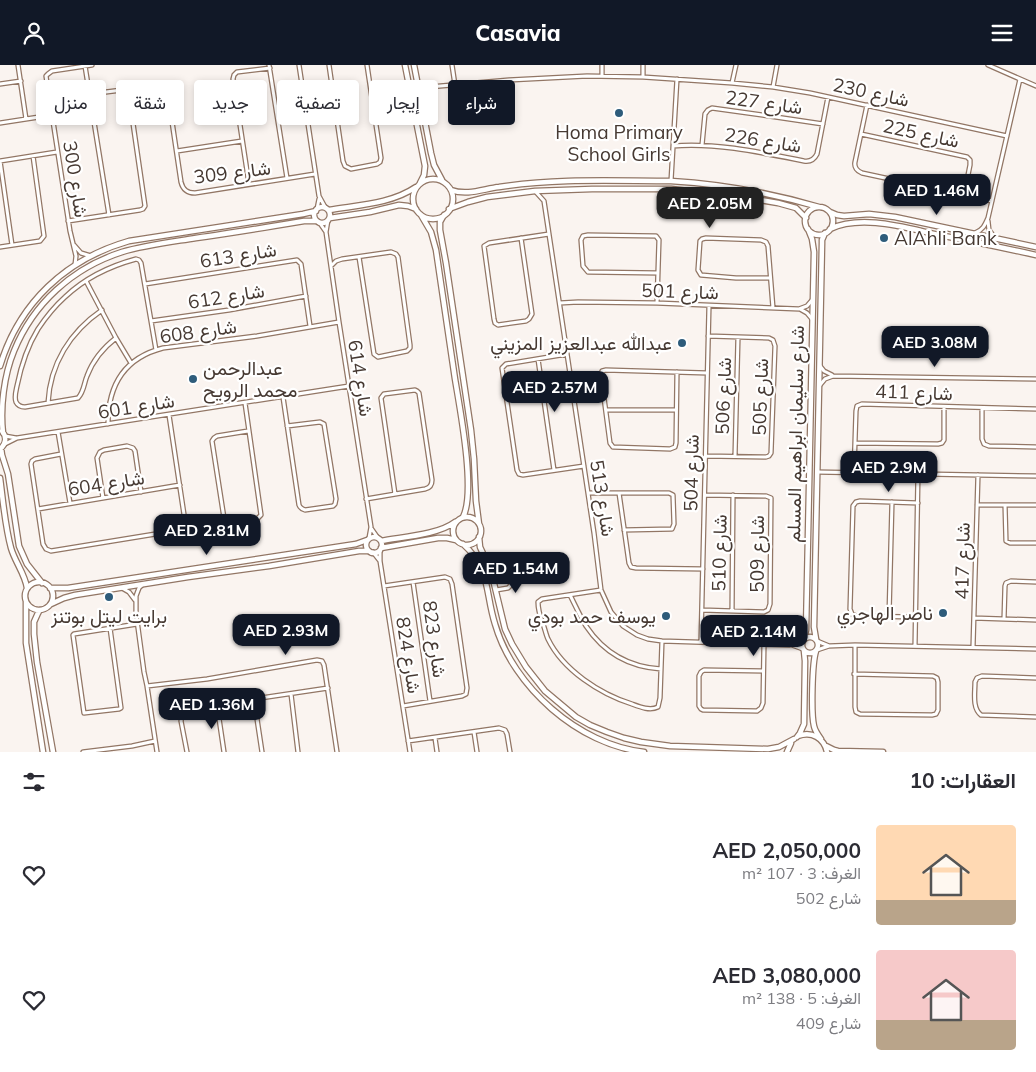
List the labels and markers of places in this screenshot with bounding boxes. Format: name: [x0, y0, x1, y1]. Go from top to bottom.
marker: Homa Primary School Girls: [613, 107, 625, 119]
place label: Homa Primary School Girls: [555, 120, 683, 166]
pin: AED 1.46M: [880, 173, 994, 216]
pin: AED 2.05M: [653, 186, 767, 229]
place label: AlAhli Bank: [894, 226, 997, 250]
marker: AlAhli Bank: [878, 232, 890, 244]
pin: AED 3.08M: [878, 325, 992, 368]
place label: عبدالله عبدالعزيز المزيني: [490, 331, 672, 359]
marker: عبدالله عبدالعزيز المزيني: [676, 337, 688, 349]
place label: عبدالرحمن محمد الرويح: [203, 356, 297, 404]
pin: AED 2.57M: [498, 371, 612, 413]
marker: عبدالرحمن محمد الرويح: [187, 373, 199, 385]
pin: AED 2.9M: [837, 451, 941, 493]
pin: AED 2.81M: [150, 513, 264, 556]
pin: AED 1.54M: [459, 551, 573, 594]
marker: برايت ليتل بوتنز: [103, 591, 115, 603]
place label: ناصر الهاجري: [837, 601, 933, 629]
place label: برايت ليتل بوتنز: [50, 604, 167, 628]
place label: يوسف حمد بودي: [528, 604, 656, 632]
marker: ناصر الهاجري: [937, 607, 949, 619]
marker: يوسف حمد بودي: [660, 610, 672, 622]
pin: AED 2.93M: [229, 613, 343, 656]
pin: AED 2.14M: [697, 615, 811, 657]
pin: AED 1.36M: [155, 687, 269, 730]

